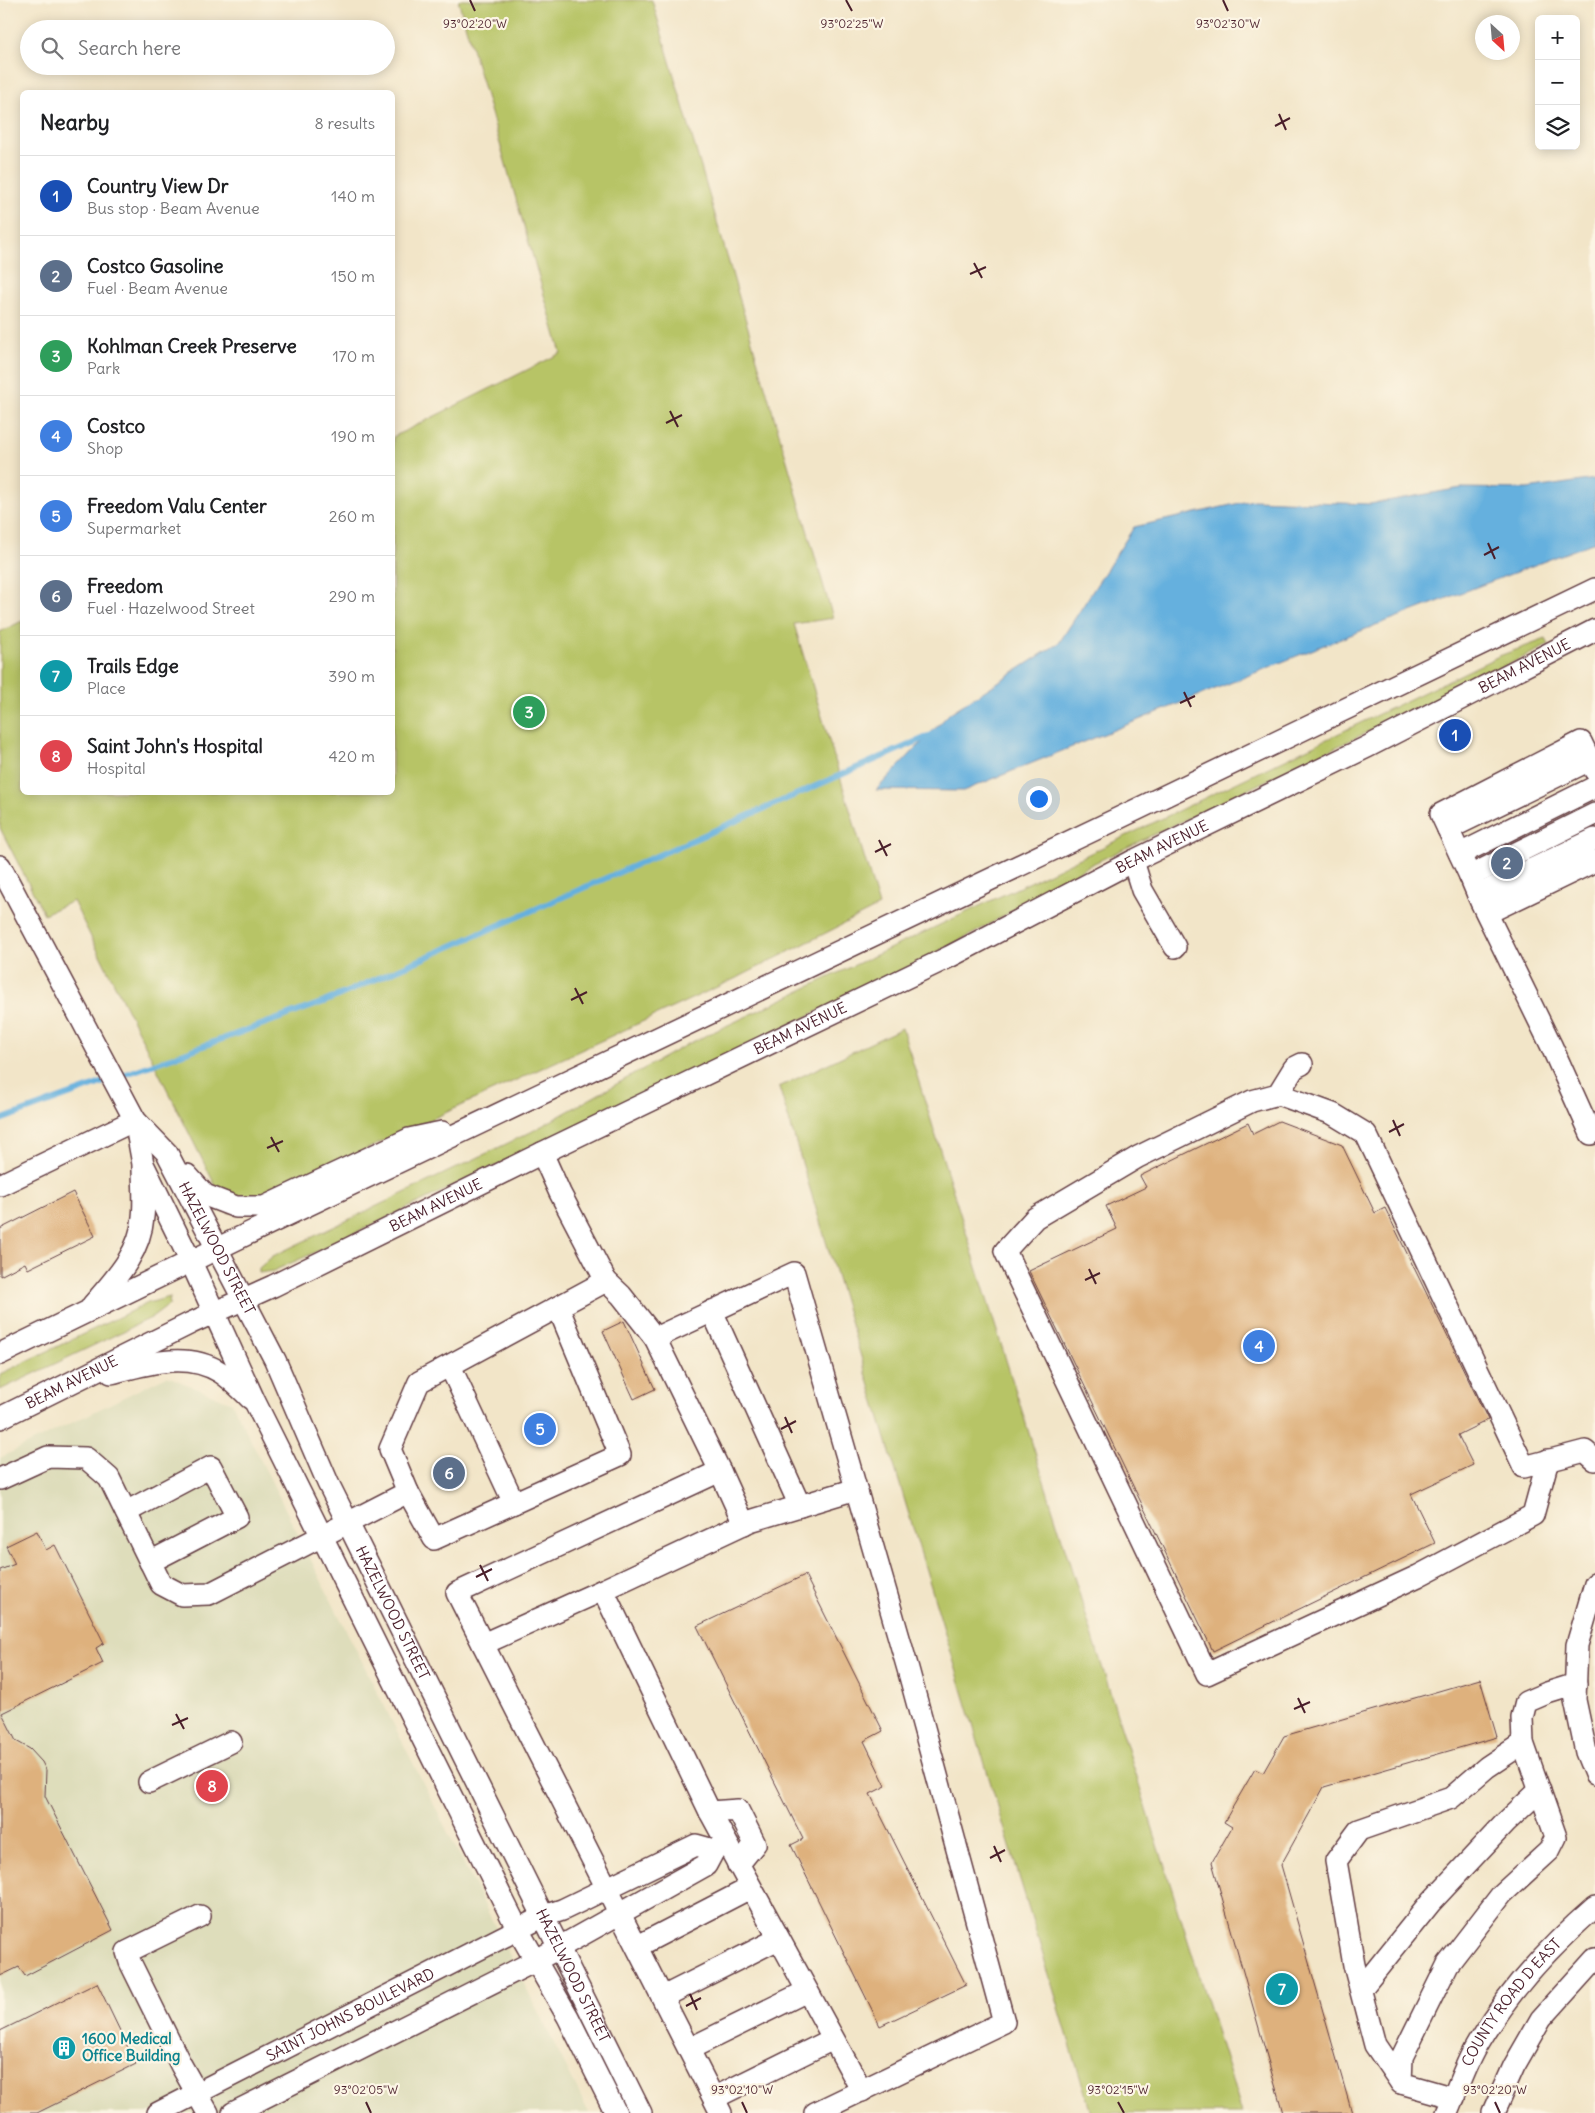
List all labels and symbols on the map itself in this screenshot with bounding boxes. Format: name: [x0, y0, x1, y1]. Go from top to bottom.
north arrow: [1475, 15, 1520, 60]
text: 93°02'20"W: [443, 16, 507, 31]
text: 93°02'25"W: [821, 16, 884, 31]
text: 93°02'30"W: [1196, 16, 1260, 31]
street label: BEAM AVENUE: [1475, 634, 1574, 697]
pin: 3: [513, 693, 545, 731]
pin: 1: [1439, 716, 1471, 754]
your location: [1026, 786, 1052, 812]
street label: BEAM AVENUE: [1112, 816, 1212, 877]
pin: 2: [1491, 844, 1523, 882]
street label: BEAM AVENUE: [750, 998, 850, 1059]
street label: BEAM AVENUE: [386, 1174, 485, 1236]
street label: HAZELWOOD STREET: [175, 1178, 260, 1318]
pin: 4: [1243, 1327, 1275, 1365]
street label: BEAM AVENUE: [22, 1351, 121, 1413]
pin: 5: [524, 1410, 556, 1448]
pin: 6: [433, 1454, 465, 1492]
street label: HAZELWOOD STREET: [352, 1543, 434, 1683]
pin: 8: [196, 1767, 228, 1805]
street label: HAZELWOOD STREET: [532, 1905, 614, 2046]
street label: COUNTY ROAD D EAST: [1457, 1934, 1565, 2069]
street label: SAINT JOHNS BOULEVARD: [263, 1964, 437, 2065]
pin: 7: [1266, 1970, 1298, 2008]
place label: 1600 Medical Office Building: [82, 2029, 180, 2066]
building icon: 1600 Medical Office Building: [51, 2035, 77, 2061]
text: 93°02'05"W: [334, 2082, 398, 2097]
text: 93°02'10"W: [711, 2082, 773, 2097]
text: 93°02'15"W: [1087, 2082, 1149, 2097]
text: 93°02'20"W: [1463, 2082, 1527, 2097]

